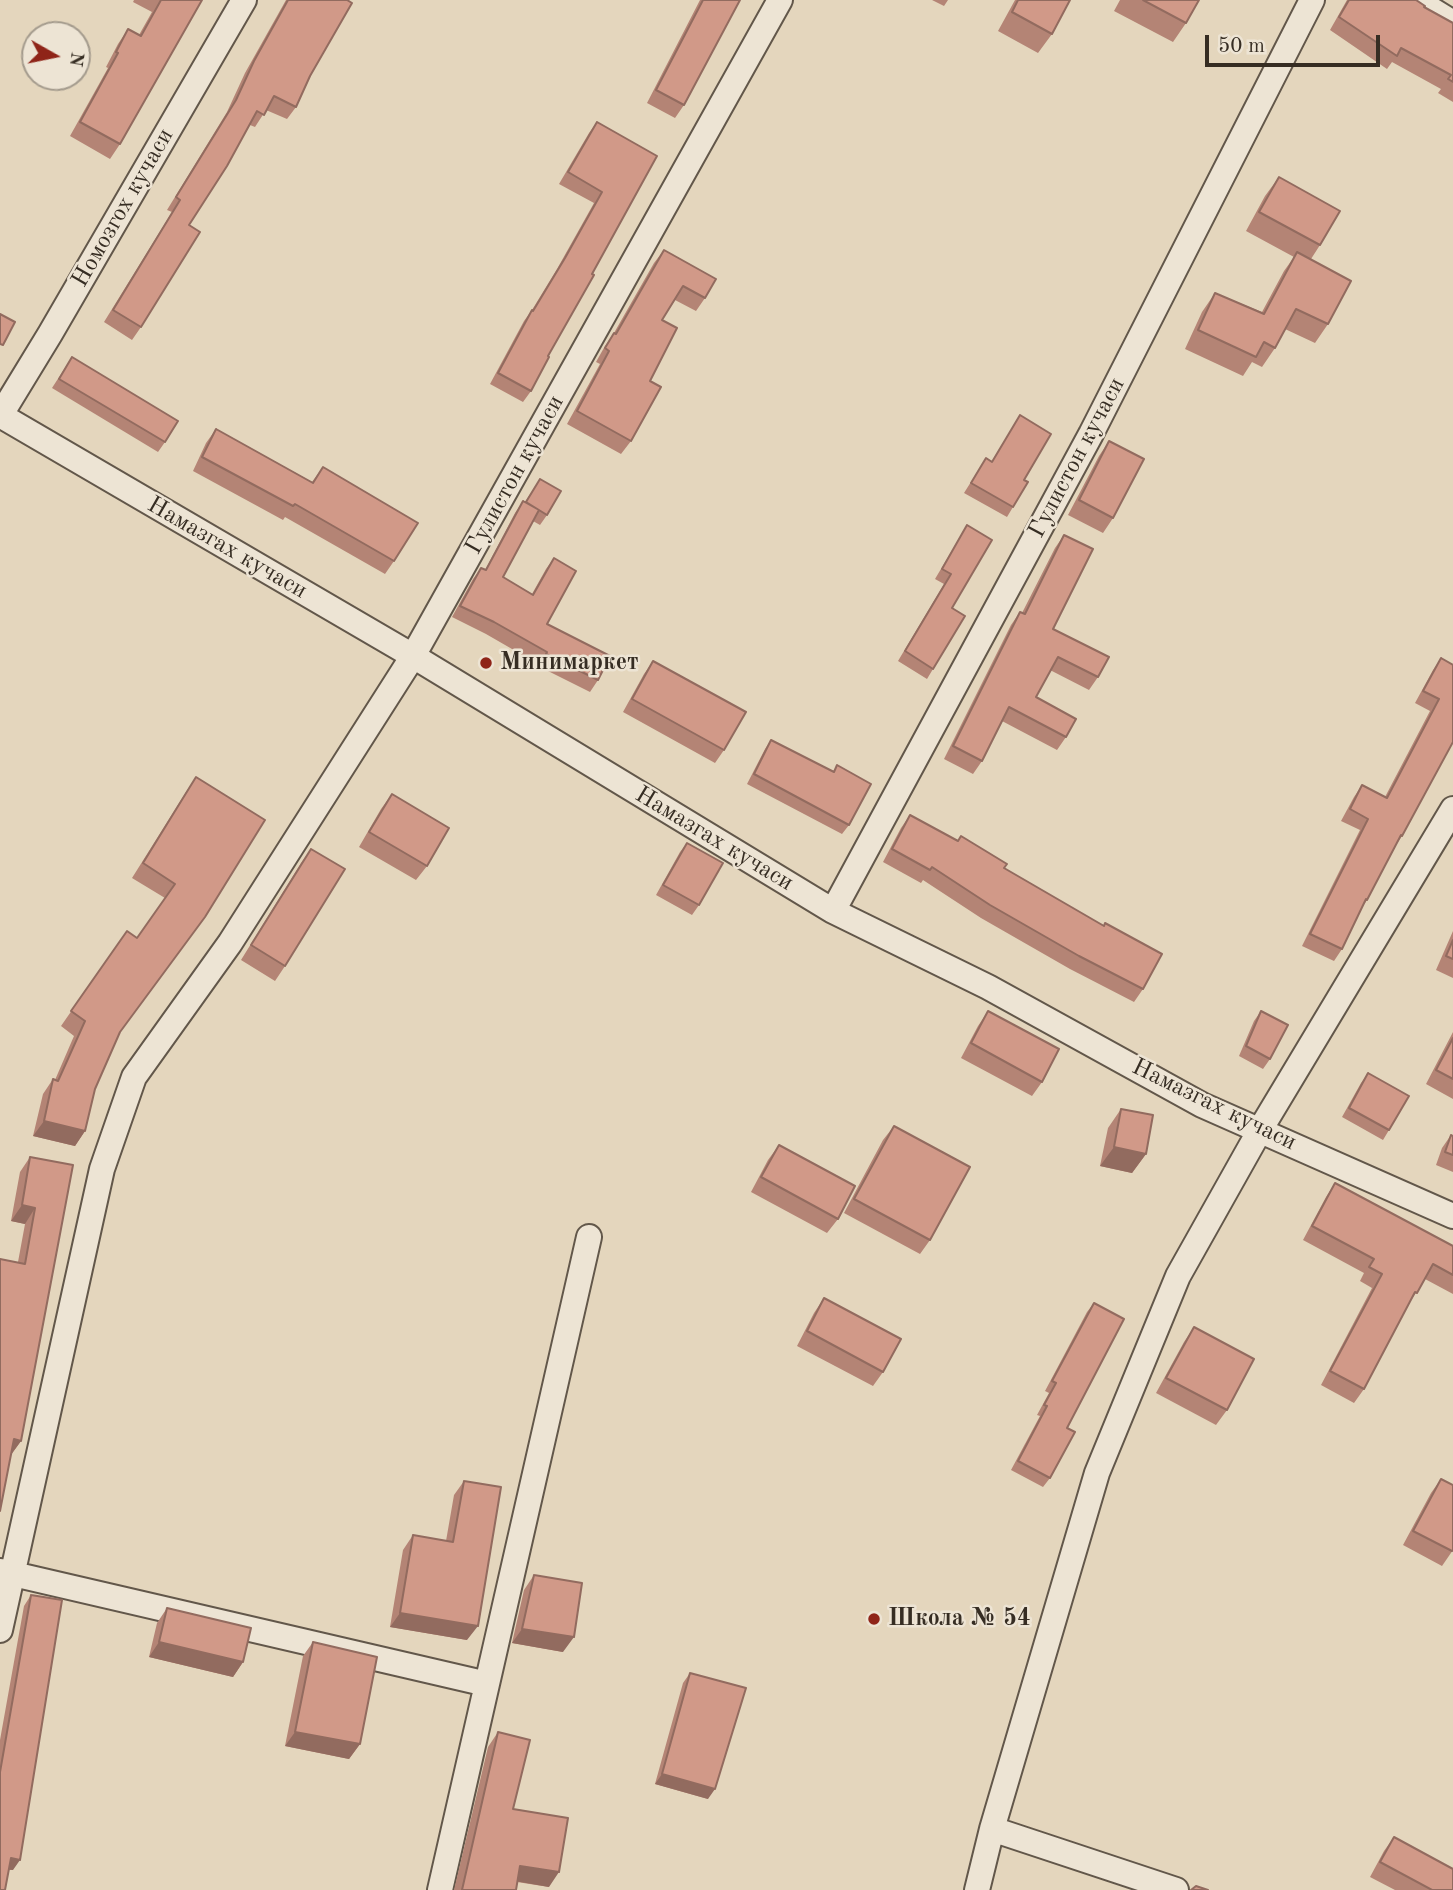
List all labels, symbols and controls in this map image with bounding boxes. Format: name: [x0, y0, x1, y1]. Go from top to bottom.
north arrow: [21, 21, 91, 91]
scale bar: [1208, 21, 1383, 65]
text: 50 m: [1218, 36, 1265, 57]
text: N: [65, 50, 86, 68]
street label: Номозгох кучаси: [66, 123, 180, 293]
street label: Гулистон кучаси: [1023, 373, 1131, 543]
street label: Гулистон кучаси: [459, 390, 571, 560]
street label: Намазгах кучаси: [142, 491, 312, 605]
place label: Минимаркет: [500, 649, 639, 677]
marker: Минимаркет: [478, 655, 494, 671]
street label: Намазгах кучаси: [630, 780, 798, 898]
street label: Намазгах кучаси: [1127, 1053, 1301, 1157]
place label: Школа № 54: [888, 1605, 1031, 1633]
marker: Школа № 54: [866, 1611, 882, 1627]

